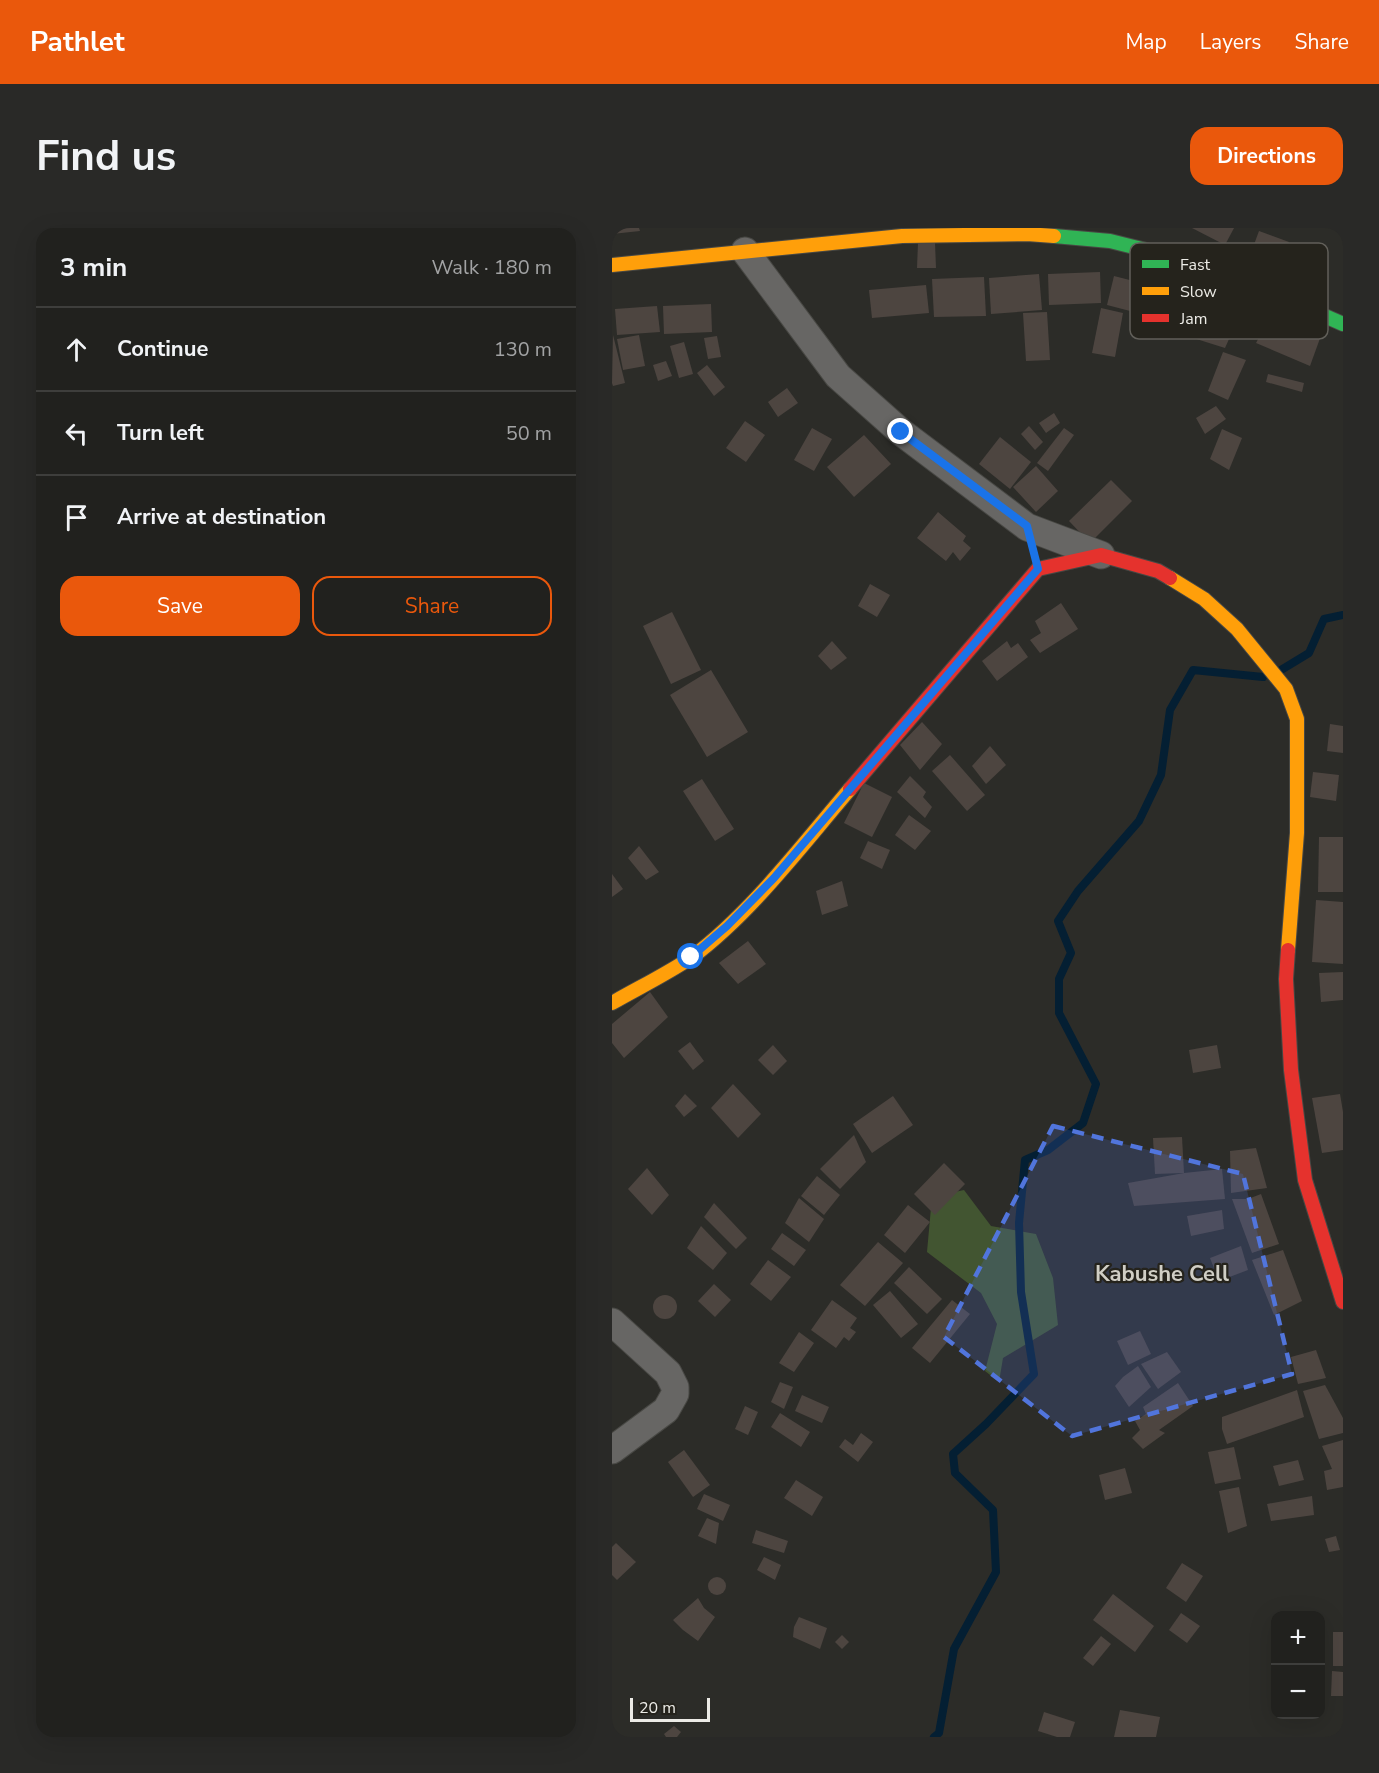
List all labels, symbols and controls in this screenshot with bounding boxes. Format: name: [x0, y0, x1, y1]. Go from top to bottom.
text: Pathlet: [30, 23, 125, 61]
text: Map: [1125, 28, 1167, 56]
text: Layers: [1200, 28, 1261, 56]
text: Share: [1294, 28, 1349, 56]
button: Directions: [1190, 127, 1343, 185]
text: Find us: [36, 128, 176, 185]
legend: [1130, 243, 1328, 339]
text: 3 min: [60, 250, 127, 285]
text: Walk · 180 m: [432, 254, 552, 281]
text: Fast: [1180, 254, 1211, 276]
text: Slow: [1180, 281, 1217, 303]
text: Jam: [1179, 308, 1207, 330]
icon: ahead: [60, 333, 93, 366]
text: Continue: [117, 334, 208, 364]
text: 130 m: [494, 336, 552, 363]
icon: left: [60, 417, 93, 450]
text: Turn left: [117, 418, 204, 448]
route end: [887, 418, 913, 444]
text: 50 m: [506, 420, 552, 447]
icon: arrive: [60, 501, 93, 534]
text: Arrive at destination: [117, 502, 326, 532]
button: Save: [60, 576, 300, 636]
button: Share: [312, 576, 552, 636]
route start: [677, 943, 703, 969]
district label: Kabushe Cell: [1095, 1259, 1229, 1289]
map controls: [1271, 1611, 1325, 1719]
button: +: [1271, 1611, 1325, 1665]
button: −: [1271, 1665, 1325, 1719]
scale bar: [630, 1695, 710, 1722]
text: 20 m: [639, 1697, 676, 1719]

